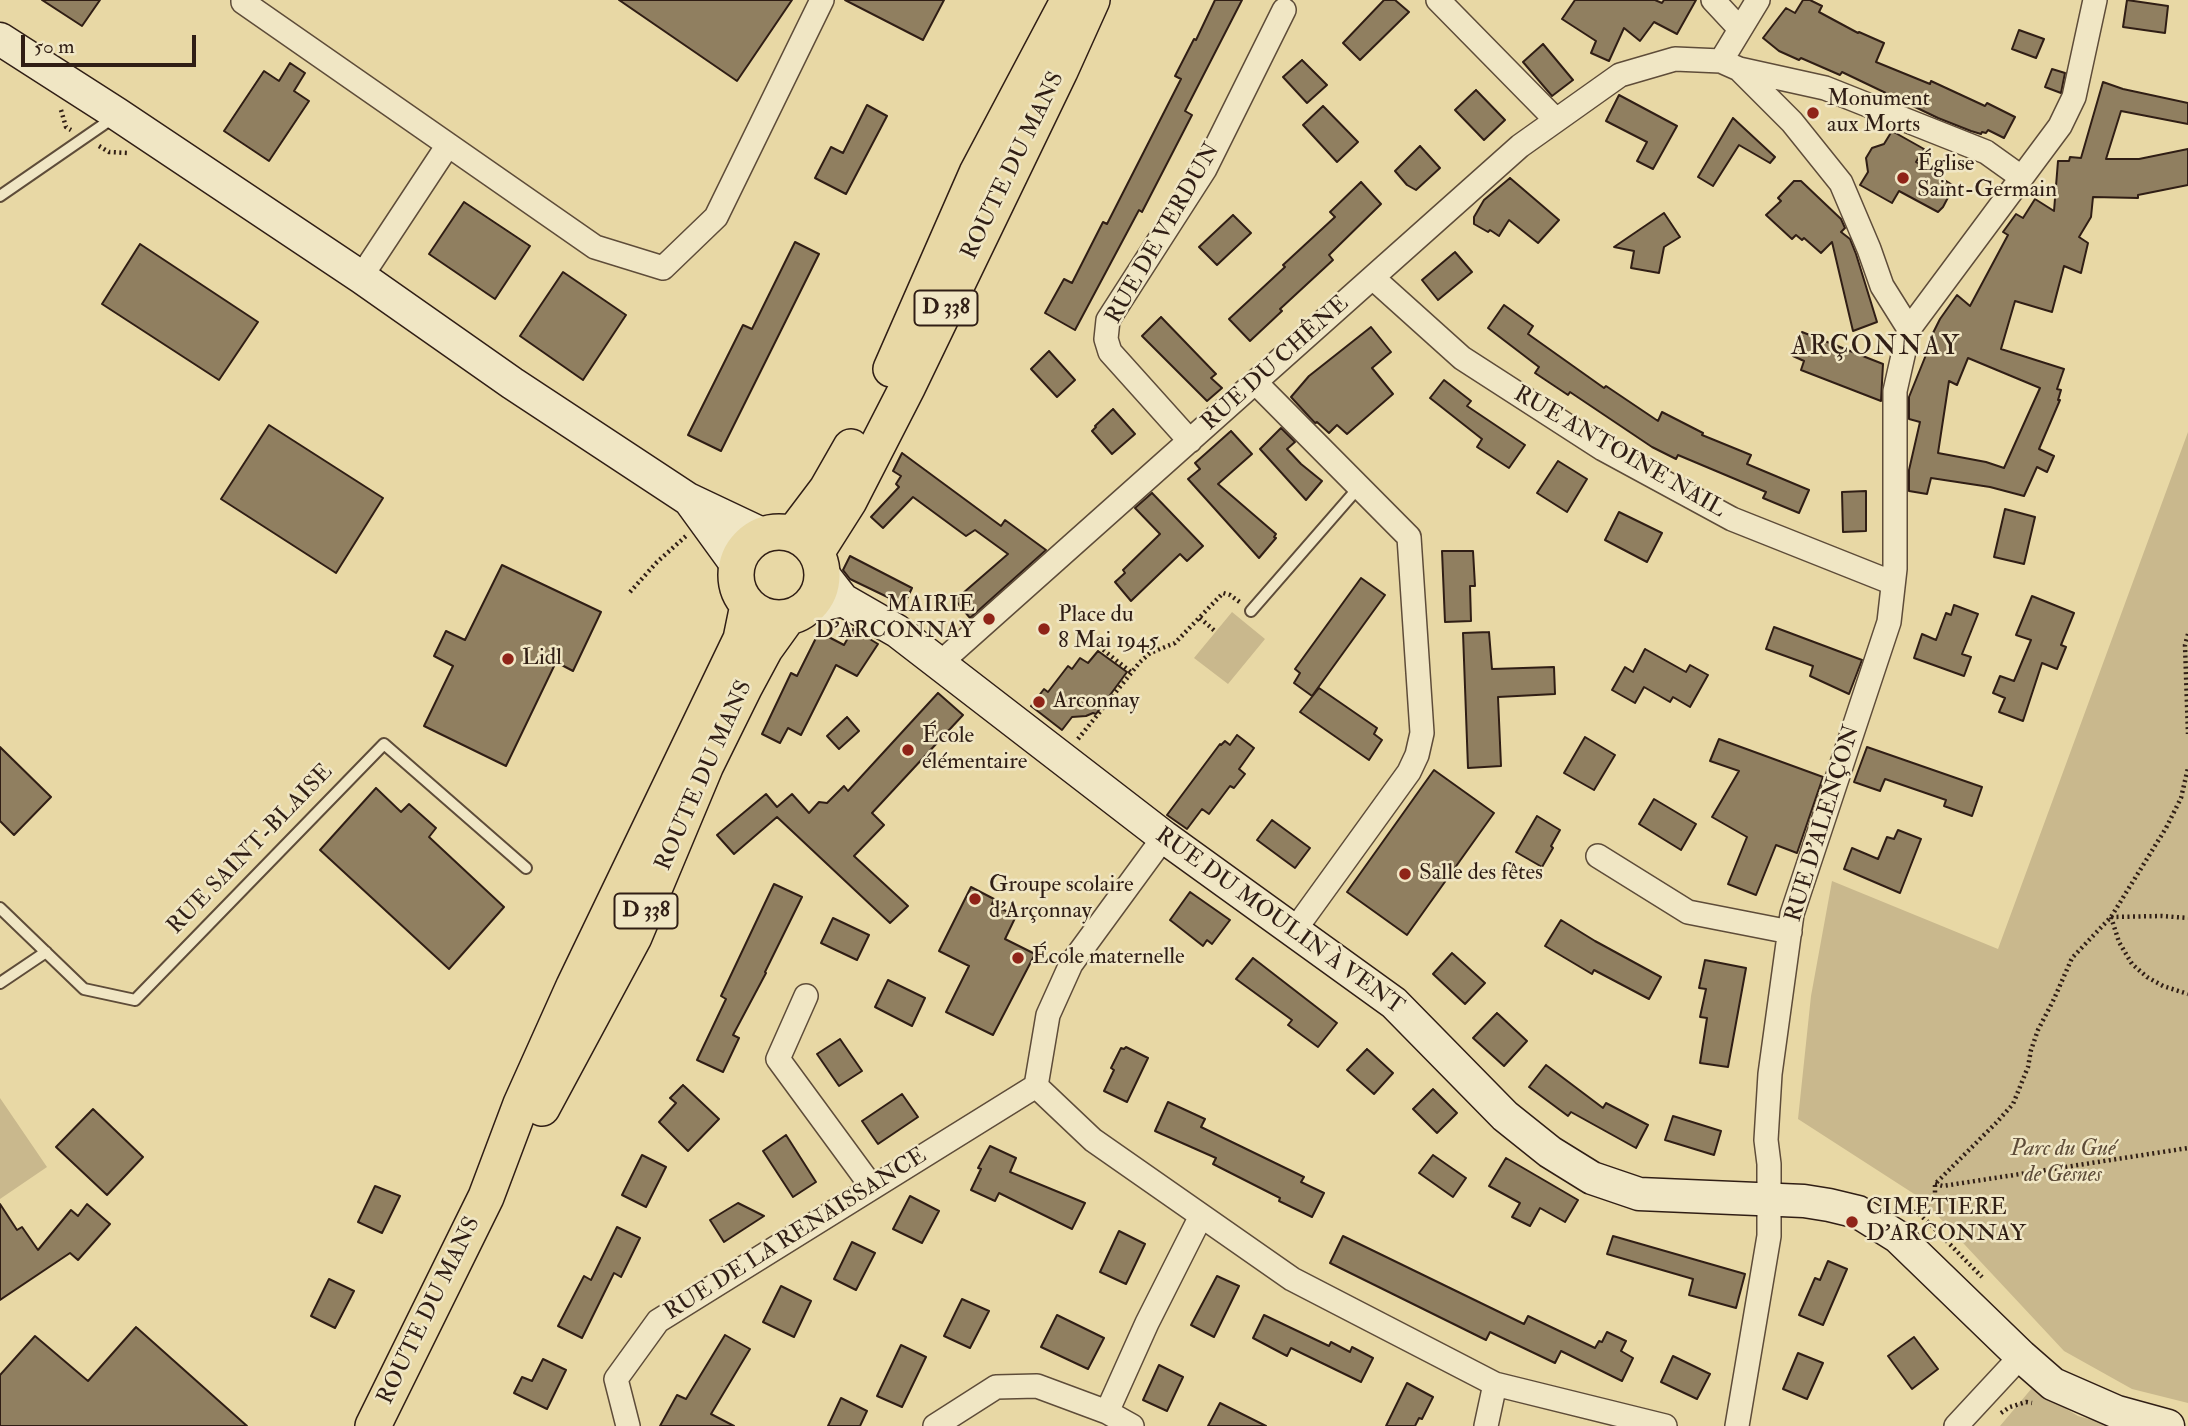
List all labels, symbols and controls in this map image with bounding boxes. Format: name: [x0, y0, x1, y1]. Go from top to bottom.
scale bar: [24, 21, 200, 65]
text: 50 m: [34, 33, 75, 60]
street label: ROUTE DU MANS: [957, 68, 1071, 264]
place label: Monument aux Morts: [1827, 86, 1930, 140]
marker: Monument aux Morts: [1805, 105, 1821, 121]
street label: RUE DE VERDUN: [1101, 139, 1227, 329]
place label: Église Saint-Germain: [1917, 151, 2057, 205]
marker: Église Saint-Germain: [1895, 170, 1911, 186]
road number: D 338: [914, 290, 978, 326]
street label: RUE DU CHÊNE: [1197, 291, 1355, 437]
district label: ARÇONNAY: [1792, 332, 1960, 364]
street label: RUE ANTOINE NAIL: [1508, 381, 1730, 525]
place label: MAIRIE D'ARCONNAY: [815, 592, 975, 646]
place label: Place du 8 Mai 1945: [1058, 602, 1159, 656]
marker: MAIRIE D'ARCONNAY: [981, 611, 997, 627]
marker: Place du 8 Mai 1945: [1036, 621, 1052, 637]
place label: Lidl: [522, 645, 562, 673]
marker: Lidl: [500, 651, 516, 667]
street label: ROUTE DU MANS: [651, 677, 759, 875]
place label: Arconnay: [1053, 688, 1139, 716]
marker: Arconnay: [1031, 694, 1047, 710]
street label: RUE D'ALENÇON: [1781, 722, 1867, 926]
place label: École élémentaire: [922, 723, 1027, 777]
marker: École élémentaire: [900, 742, 916, 758]
street label: RUE SAINT-BLAISE: [163, 759, 339, 941]
street label: RUE DU MOULIN À VENT: [1149, 823, 1409, 1021]
place label: Salle des fêtes: [1419, 860, 1543, 888]
marker: Salle des fêtes: [1397, 866, 1413, 882]
place label: Groupe scolaire d'Arçonnay: [989, 872, 1134, 926]
marker: Groupe scolaire d'Arçonnay: [967, 891, 983, 907]
road number: D 338: [614, 894, 678, 928]
place label: École maternelle: [1032, 944, 1185, 972]
marker: École maternelle: [1010, 950, 1026, 966]
park label: Parc du Gué de Gesnes: [2010, 1136, 2116, 1190]
street label: RUE DE LA RENAISSANCE: [660, 1143, 932, 1327]
place label: CIMETIERE D'ARCONNAY: [1866, 1195, 2026, 1249]
street label: ROUTE DU MANS: [373, 1213, 487, 1409]
marker: CIMETIERE D'ARCONNAY: [1844, 1214, 1860, 1230]

